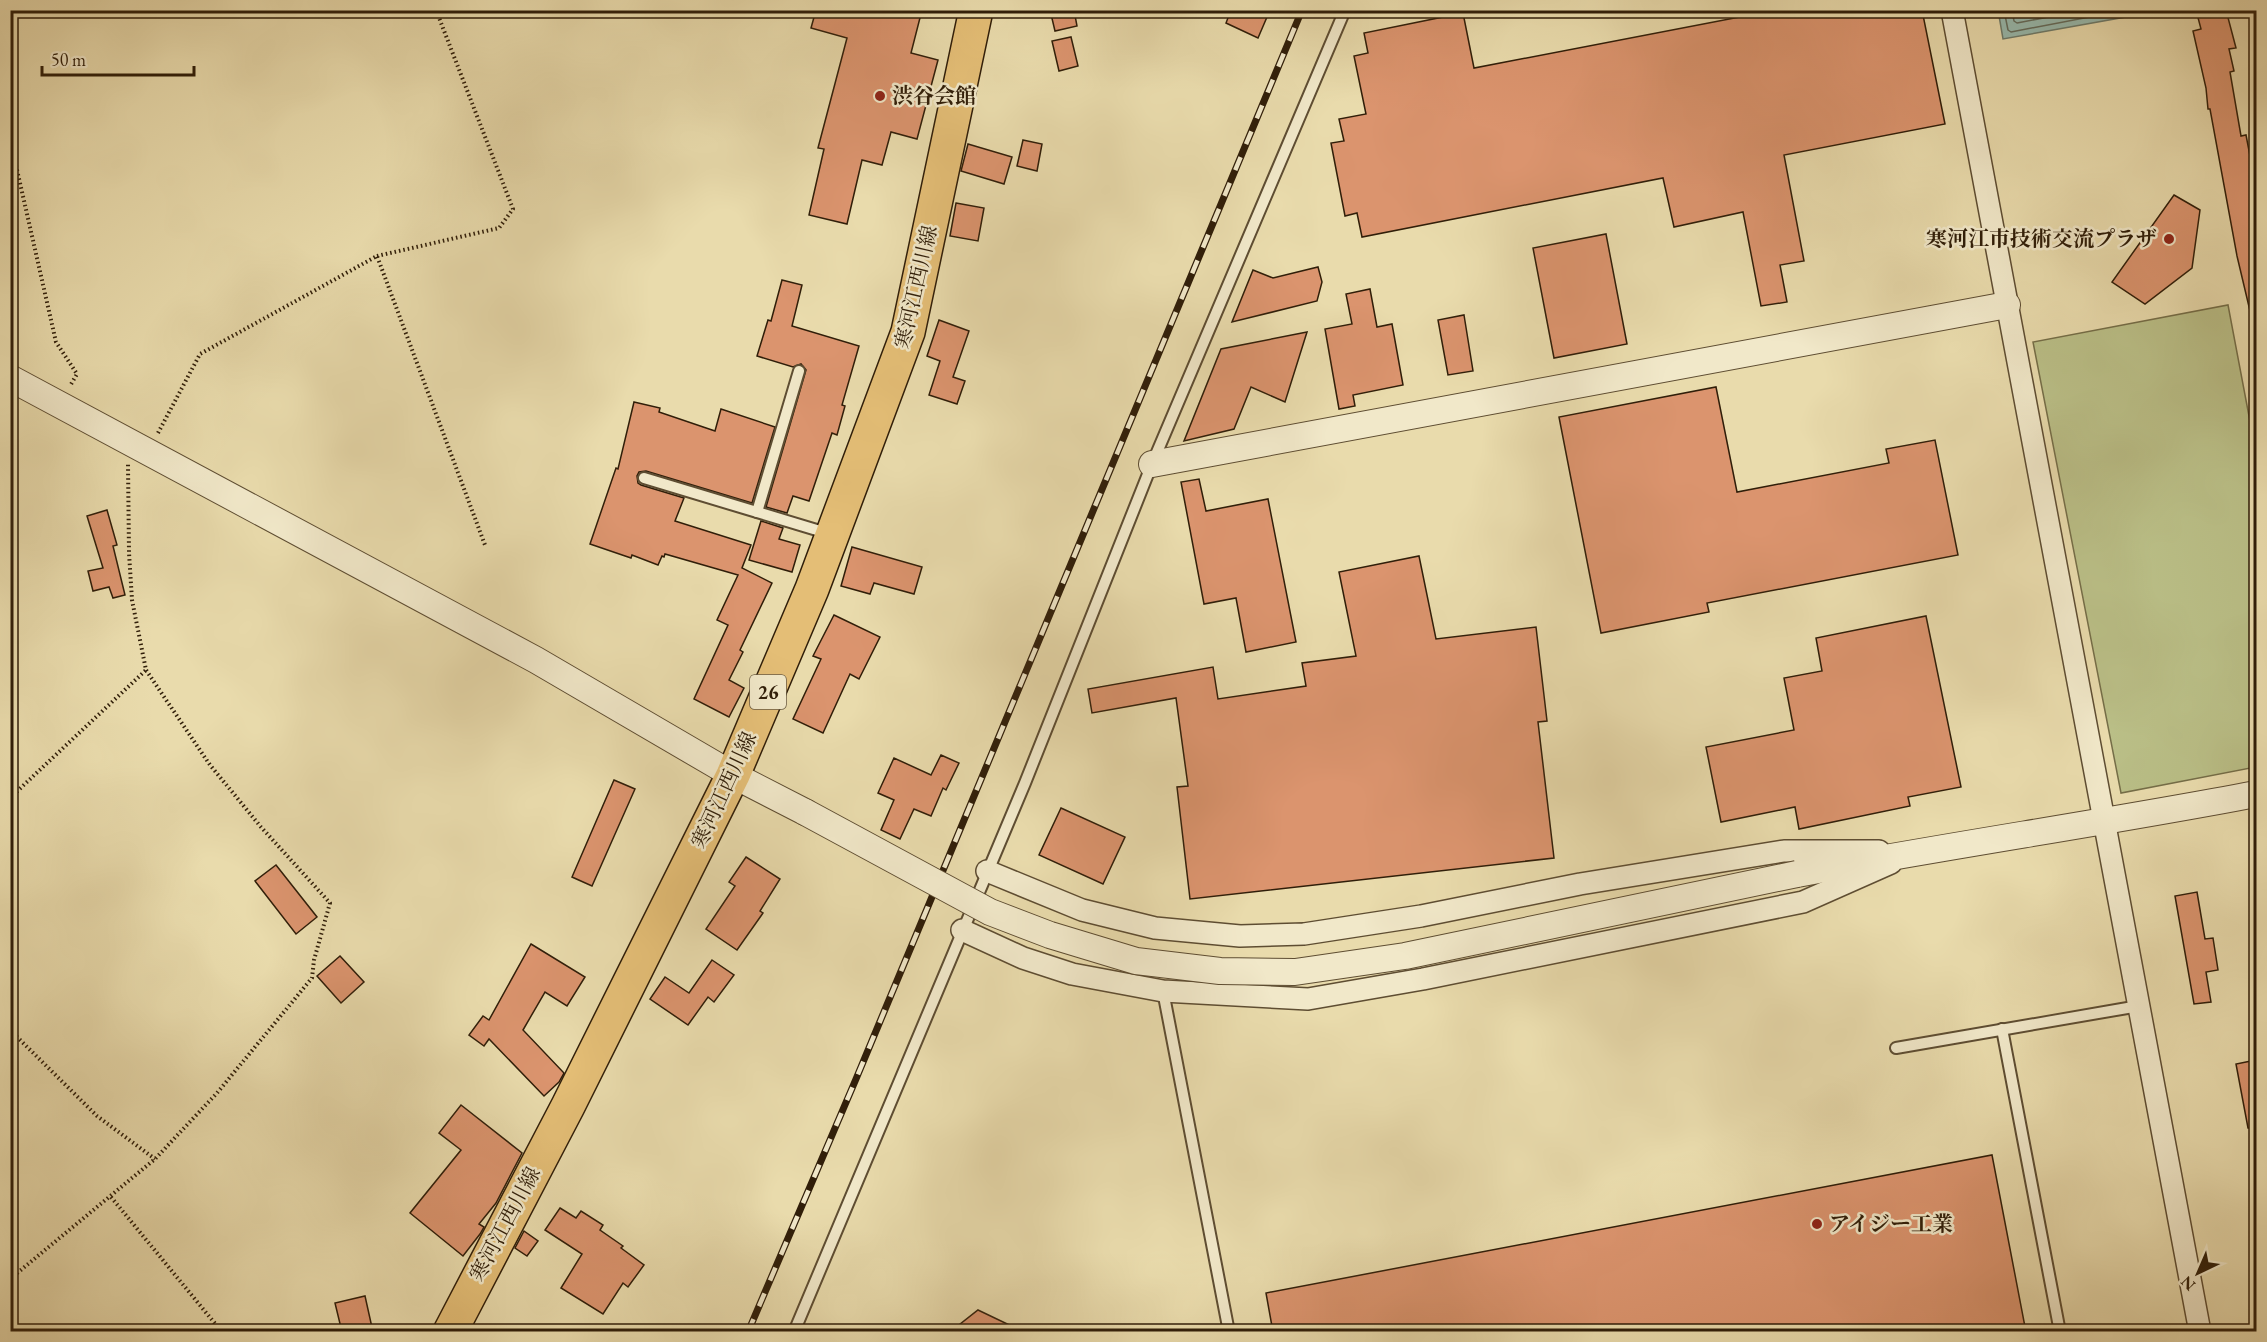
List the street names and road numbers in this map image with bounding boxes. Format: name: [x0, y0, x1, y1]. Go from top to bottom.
street label: 寒河江西川線: [888, 222, 943, 351]
road number: 26: [750, 675, 786, 709]
street label: 寒河江西川線: [685, 727, 762, 853]
street label: 寒河江西川線: [463, 1162, 546, 1286]

